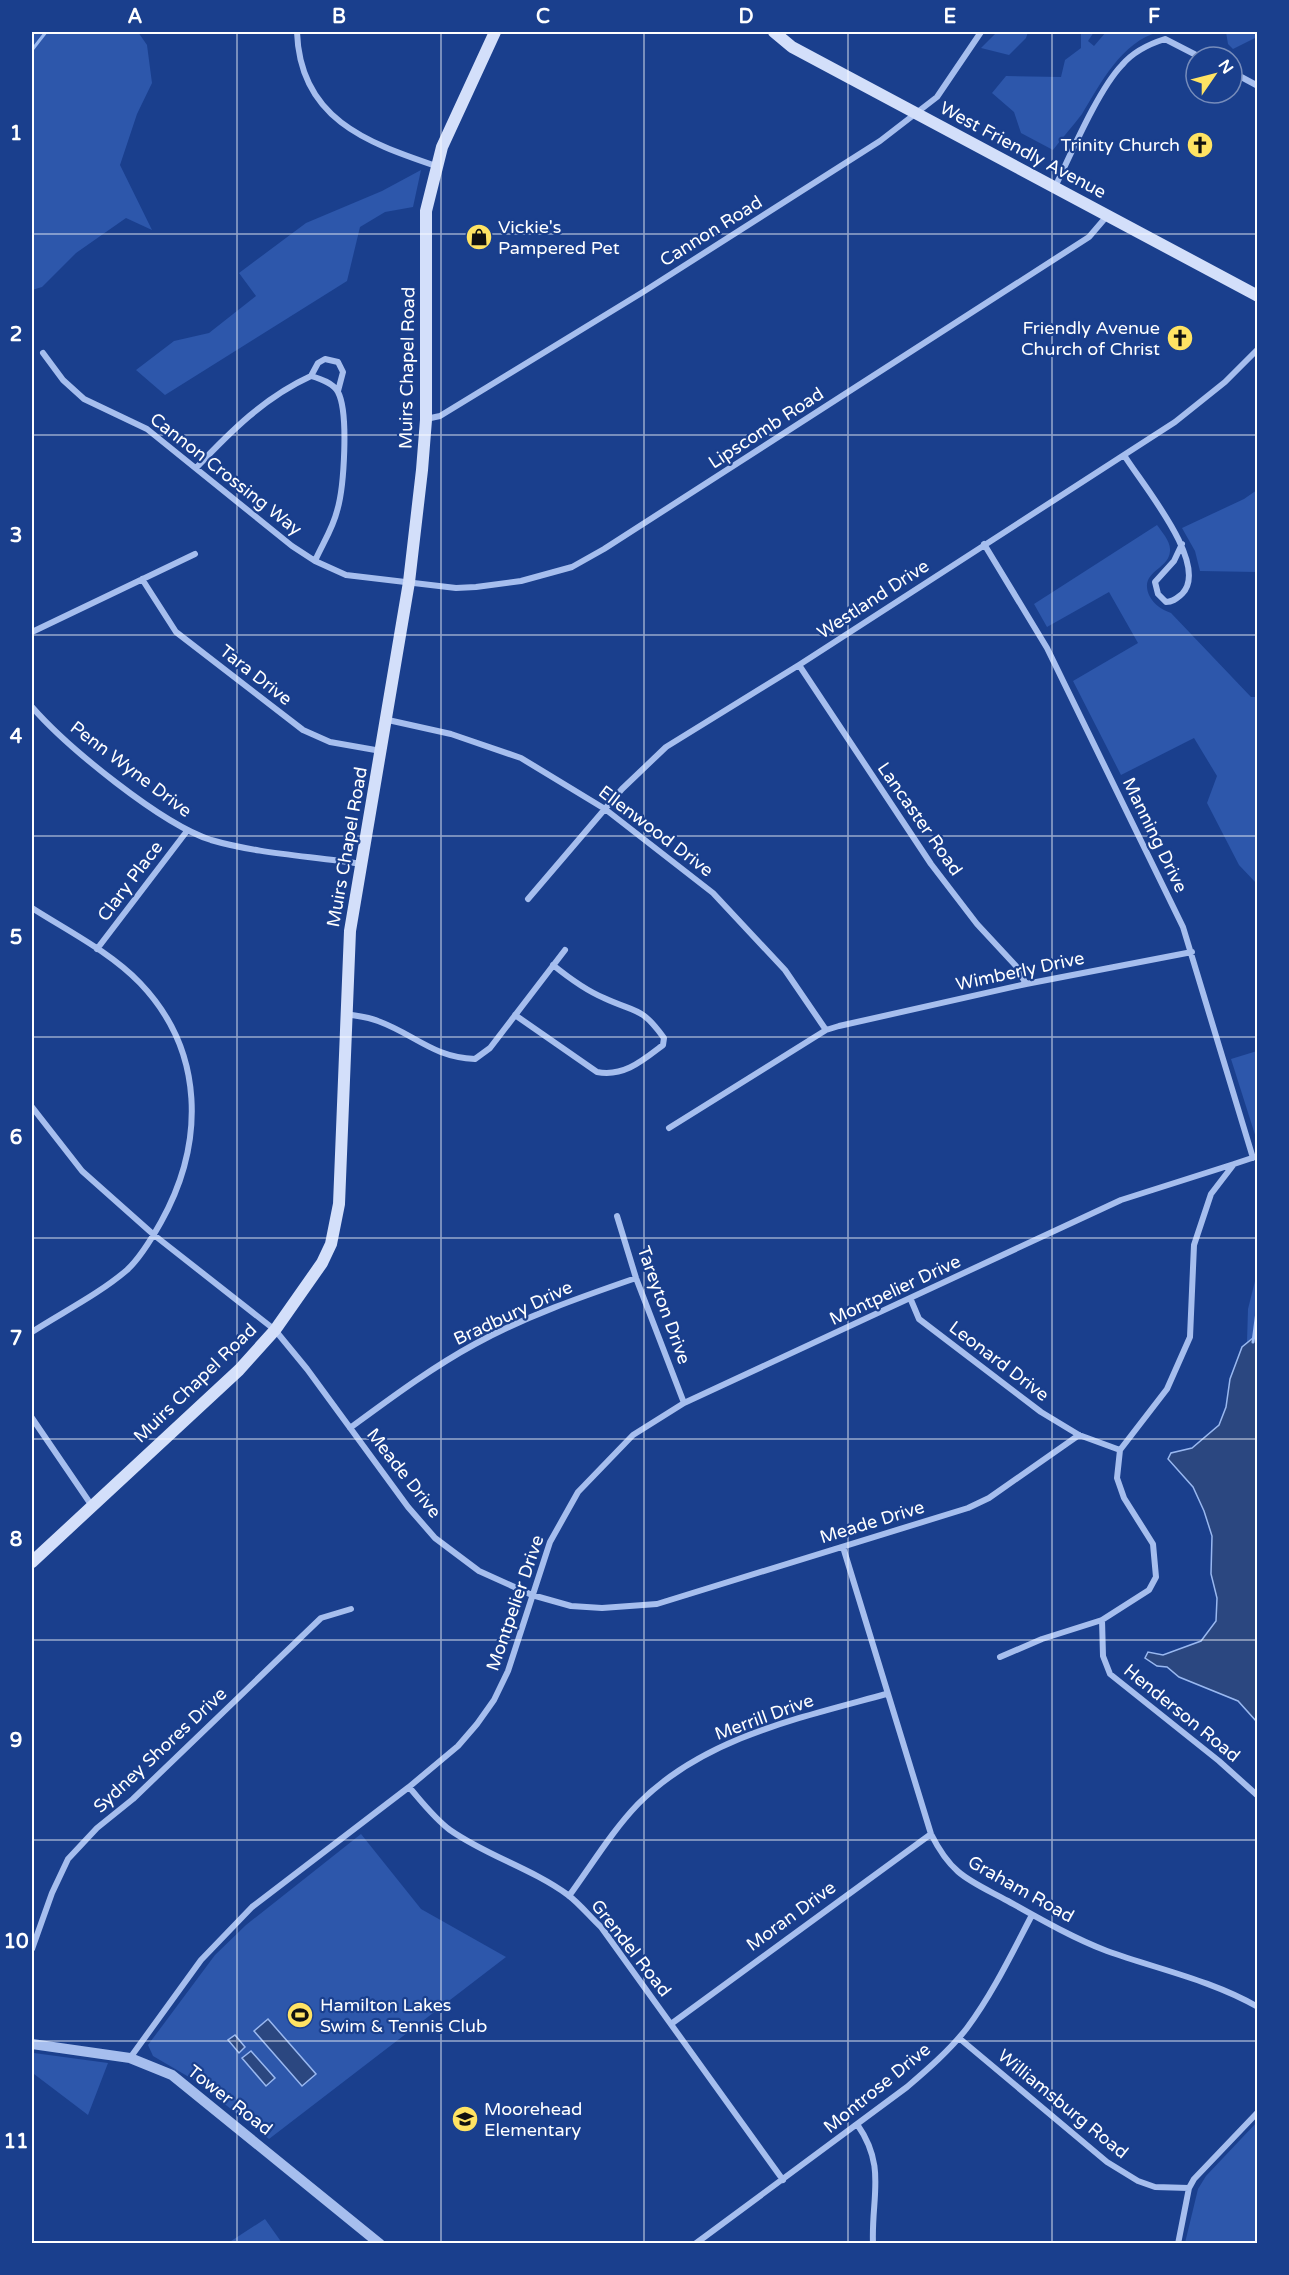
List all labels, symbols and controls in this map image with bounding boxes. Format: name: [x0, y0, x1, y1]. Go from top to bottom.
text: A: [128, 5, 143, 29]
text: B: [332, 5, 346, 29]
text: C: [536, 5, 550, 29]
text: D: [738, 5, 754, 29]
text: E: [944, 5, 957, 29]
text: F: [1148, 5, 1160, 29]
north arrow: [1184, 45, 1244, 105]
text: N: [1214, 56, 1237, 78]
street label: West Friendly Avenue: [936, 97, 1110, 203]
text: 1: [10, 122, 22, 146]
church icon: Trinity Church: [1185, 130, 1215, 160]
place label: Trinity Church: [1061, 134, 1180, 156]
street label: Cannon Road: [656, 191, 766, 271]
place label: Vickie's Pampered Pet: [498, 216, 620, 259]
shop icon: Vickie's Pampered Pet: [464, 222, 494, 252]
street label: Muirs Chapel Road: [395, 287, 419, 449]
place label: Friendly Avenue Church of Christ: [1021, 317, 1160, 360]
text: 2: [10, 323, 22, 347]
church icon: Friendly Avenue Church of Christ: [1165, 323, 1195, 353]
street label: Lipscomb Road: [704, 383, 828, 473]
street label: Cannon Crossing Way: [146, 408, 307, 540]
text: 3: [10, 524, 22, 548]
street label: Westland Drive: [813, 555, 933, 643]
street label: Tara Drive: [215, 640, 297, 710]
street label: Penn Wyne Drive: [66, 716, 196, 822]
text: 4: [10, 725, 23, 749]
street label: Lancaster Road: [873, 758, 967, 880]
street label: Muirs Chapel Road: [322, 765, 372, 929]
street label: Manning Drive: [1118, 774, 1192, 896]
street label: Ellenwood Drive: [594, 781, 718, 881]
street label: Clary Place: [93, 837, 167, 925]
text: 5: [10, 926, 22, 950]
street label: Wimberly Drive: [954, 947, 1086, 995]
text: 6: [10, 1126, 22, 1150]
street label: Tareyton Drive: [632, 1243, 696, 1367]
street label: Montpelier Drive: [826, 1250, 964, 1330]
street label: Bradbury Drive: [450, 1276, 576, 1350]
street label: Leonard Drive: [945, 1316, 1053, 1406]
street label: Muirs Chapel Road: [129, 1319, 261, 1447]
text: 7: [10, 1327, 22, 1351]
street label: Meade Drive: [362, 1424, 446, 1522]
street label: Meade Drive: [817, 1496, 927, 1548]
text: 8: [10, 1528, 22, 1552]
street label: Montpelier Drive: [481, 1532, 549, 1674]
street label: Henderson Road: [1119, 1659, 1245, 1767]
street label: Sydney Shores Drive: [89, 1683, 231, 1817]
street label: Merrill Drive: [712, 1689, 816, 1745]
text: 9: [10, 1729, 22, 1753]
street label: Graham Road: [964, 1851, 1078, 1927]
street label: Moran Drive: [742, 1876, 840, 1956]
street label: Grendel Road: [586, 1895, 676, 2001]
text: 10: [3, 1930, 29, 1954]
place label: Hamilton Lakes Swim & Tennis Club: [320, 1994, 487, 2037]
sports icon: Hamilton Lakes Swim & Tennis Club: [285, 2000, 315, 2030]
street label: Montrose Drive: [819, 2038, 935, 2138]
street label: Williamsburg Road: [993, 2045, 1133, 2163]
street label: Tower Road: [183, 2060, 277, 2140]
place label: Moorehead Elementary: [484, 2098, 582, 2141]
school or university icon: Moorehead Elementary: [450, 2104, 480, 2134]
text: 11: [3, 2130, 29, 2154]

